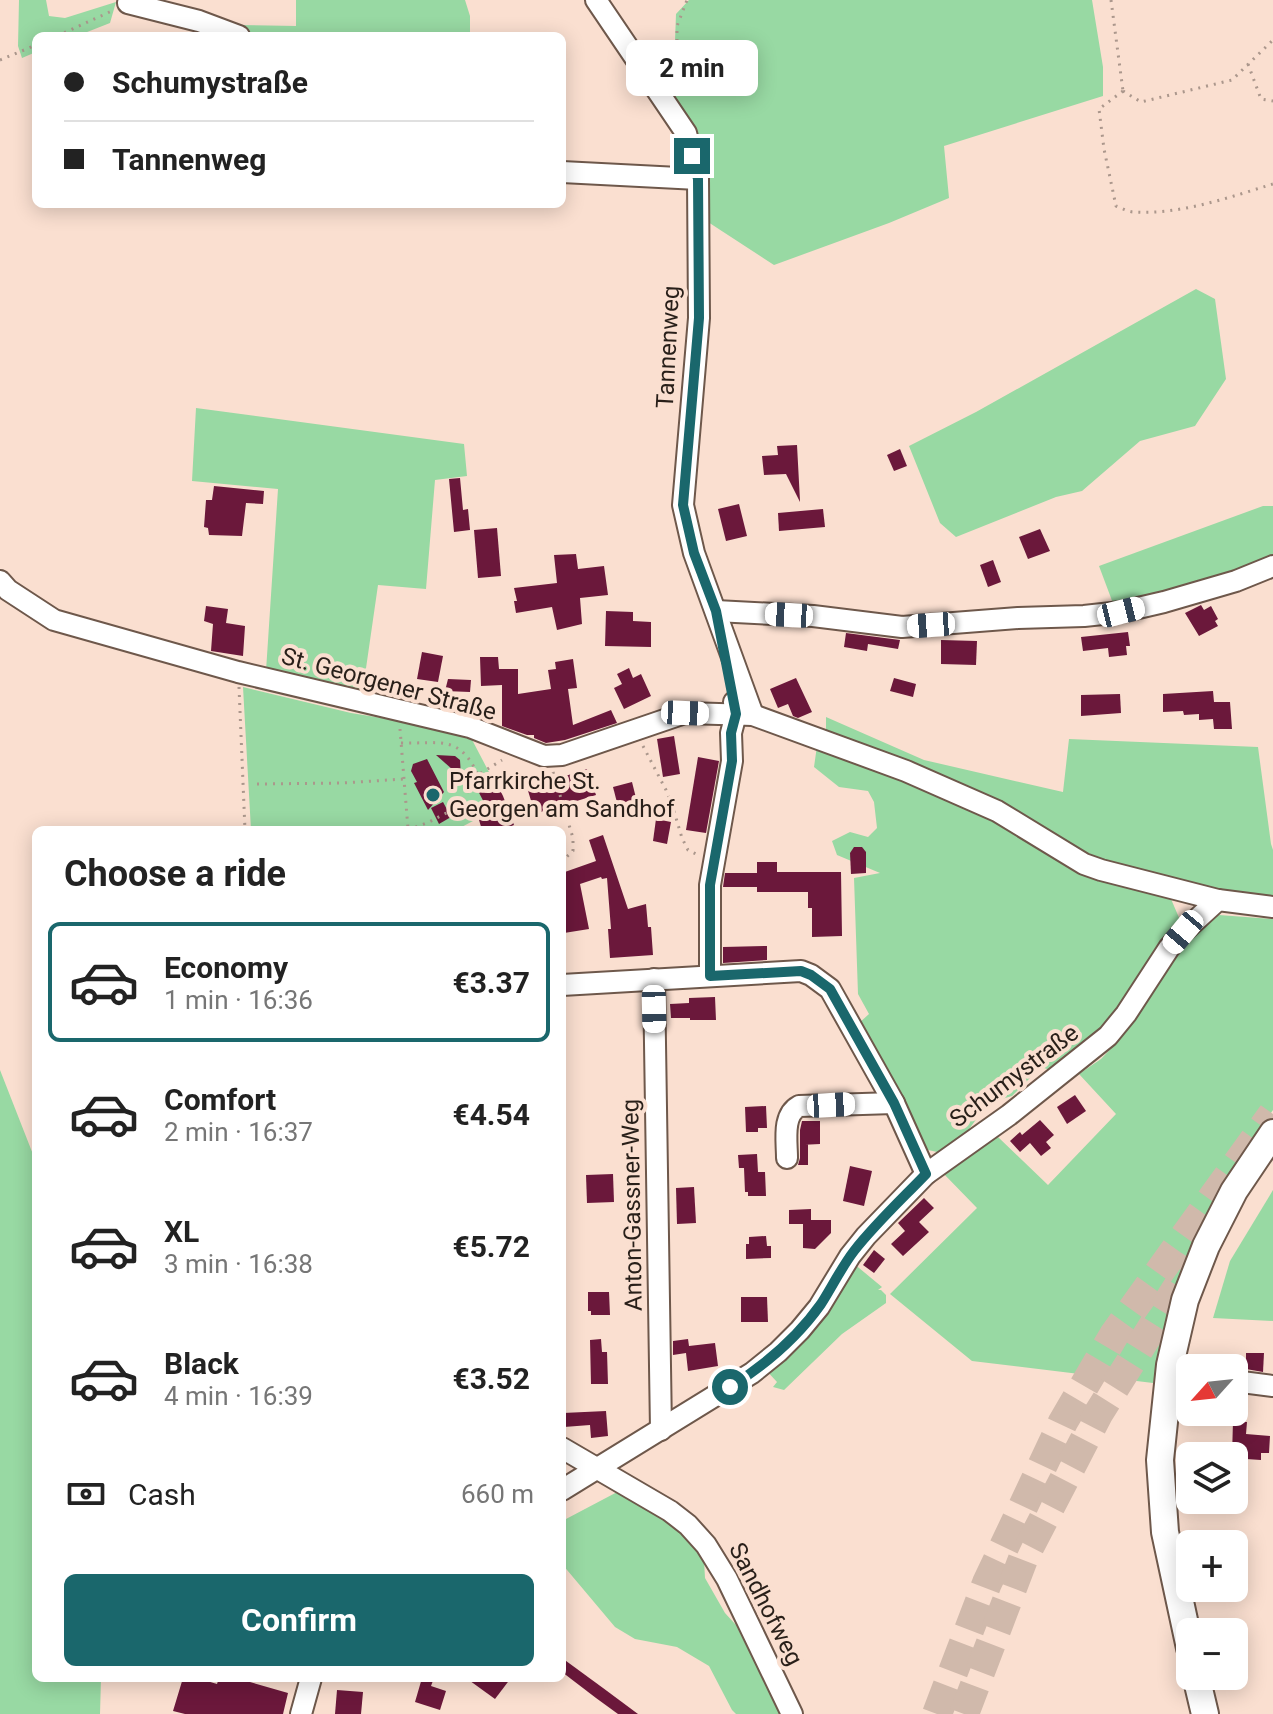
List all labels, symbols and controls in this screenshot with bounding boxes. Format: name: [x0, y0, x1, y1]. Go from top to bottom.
callout: 2 min: [626, 40, 758, 96]
text: 2 min: [659, 53, 725, 83]
text: Schumystraße: [112, 65, 308, 100]
route end: [674, 138, 710, 174]
text: Tannenweg: [112, 142, 266, 177]
street label: Tannenweg: [651, 285, 685, 409]
car: [1095, 595, 1147, 629]
car: [764, 602, 814, 628]
car: [906, 611, 956, 639]
street label: St. Georgener Straße: [279, 642, 499, 726]
car: [661, 700, 709, 726]
place label: Pfarrkirche St. Georgen am Sandhof: [449, 767, 675, 823]
marker: Pfarrkirche St. Georgen am Sandhof: [424, 786, 442, 804]
text: Choose a ride: [64, 853, 286, 895]
car: [1158, 906, 1208, 958]
icon: car: [68, 946, 140, 1018]
text: Economy: [164, 950, 288, 985]
text: €3.37: [452, 965, 530, 1000]
text: 1 min · 16:36: [164, 985, 313, 1015]
car: [642, 985, 666, 1033]
street label: Schumystraße: [944, 1019, 1084, 1133]
icon: car: [68, 1078, 140, 1150]
text: Comfort: [164, 1082, 276, 1117]
car: [806, 1092, 856, 1118]
text: €4.54: [452, 1097, 530, 1132]
street label: Anton-Gassner-Weg: [616, 1099, 648, 1311]
text: 2 min · 16:37: [164, 1117, 313, 1147]
icon: car: [68, 1210, 140, 1282]
text: XL: [164, 1214, 199, 1249]
text: €5.72: [452, 1229, 530, 1264]
text: 3 min · 16:38: [164, 1249, 313, 1279]
icon: car: [68, 1342, 140, 1414]
text: Black: [164, 1346, 239, 1381]
north arrow: [1176, 1354, 1248, 1426]
map controls: [1176, 1354, 1248, 1690]
text: €3.52: [452, 1361, 530, 1396]
route start: [712, 1369, 748, 1405]
text: 4 min · 16:39: [164, 1381, 313, 1411]
button: layers: [1176, 1442, 1248, 1514]
icon: cash: [64, 1472, 108, 1516]
text: Cash: [128, 1477, 196, 1512]
text: 660 m: [461, 1479, 534, 1509]
button: +: [1176, 1530, 1248, 1602]
street label: Sandhofweg: [723, 1538, 809, 1670]
button: Confirm: [64, 1574, 534, 1666]
button: −: [1176, 1618, 1248, 1690]

